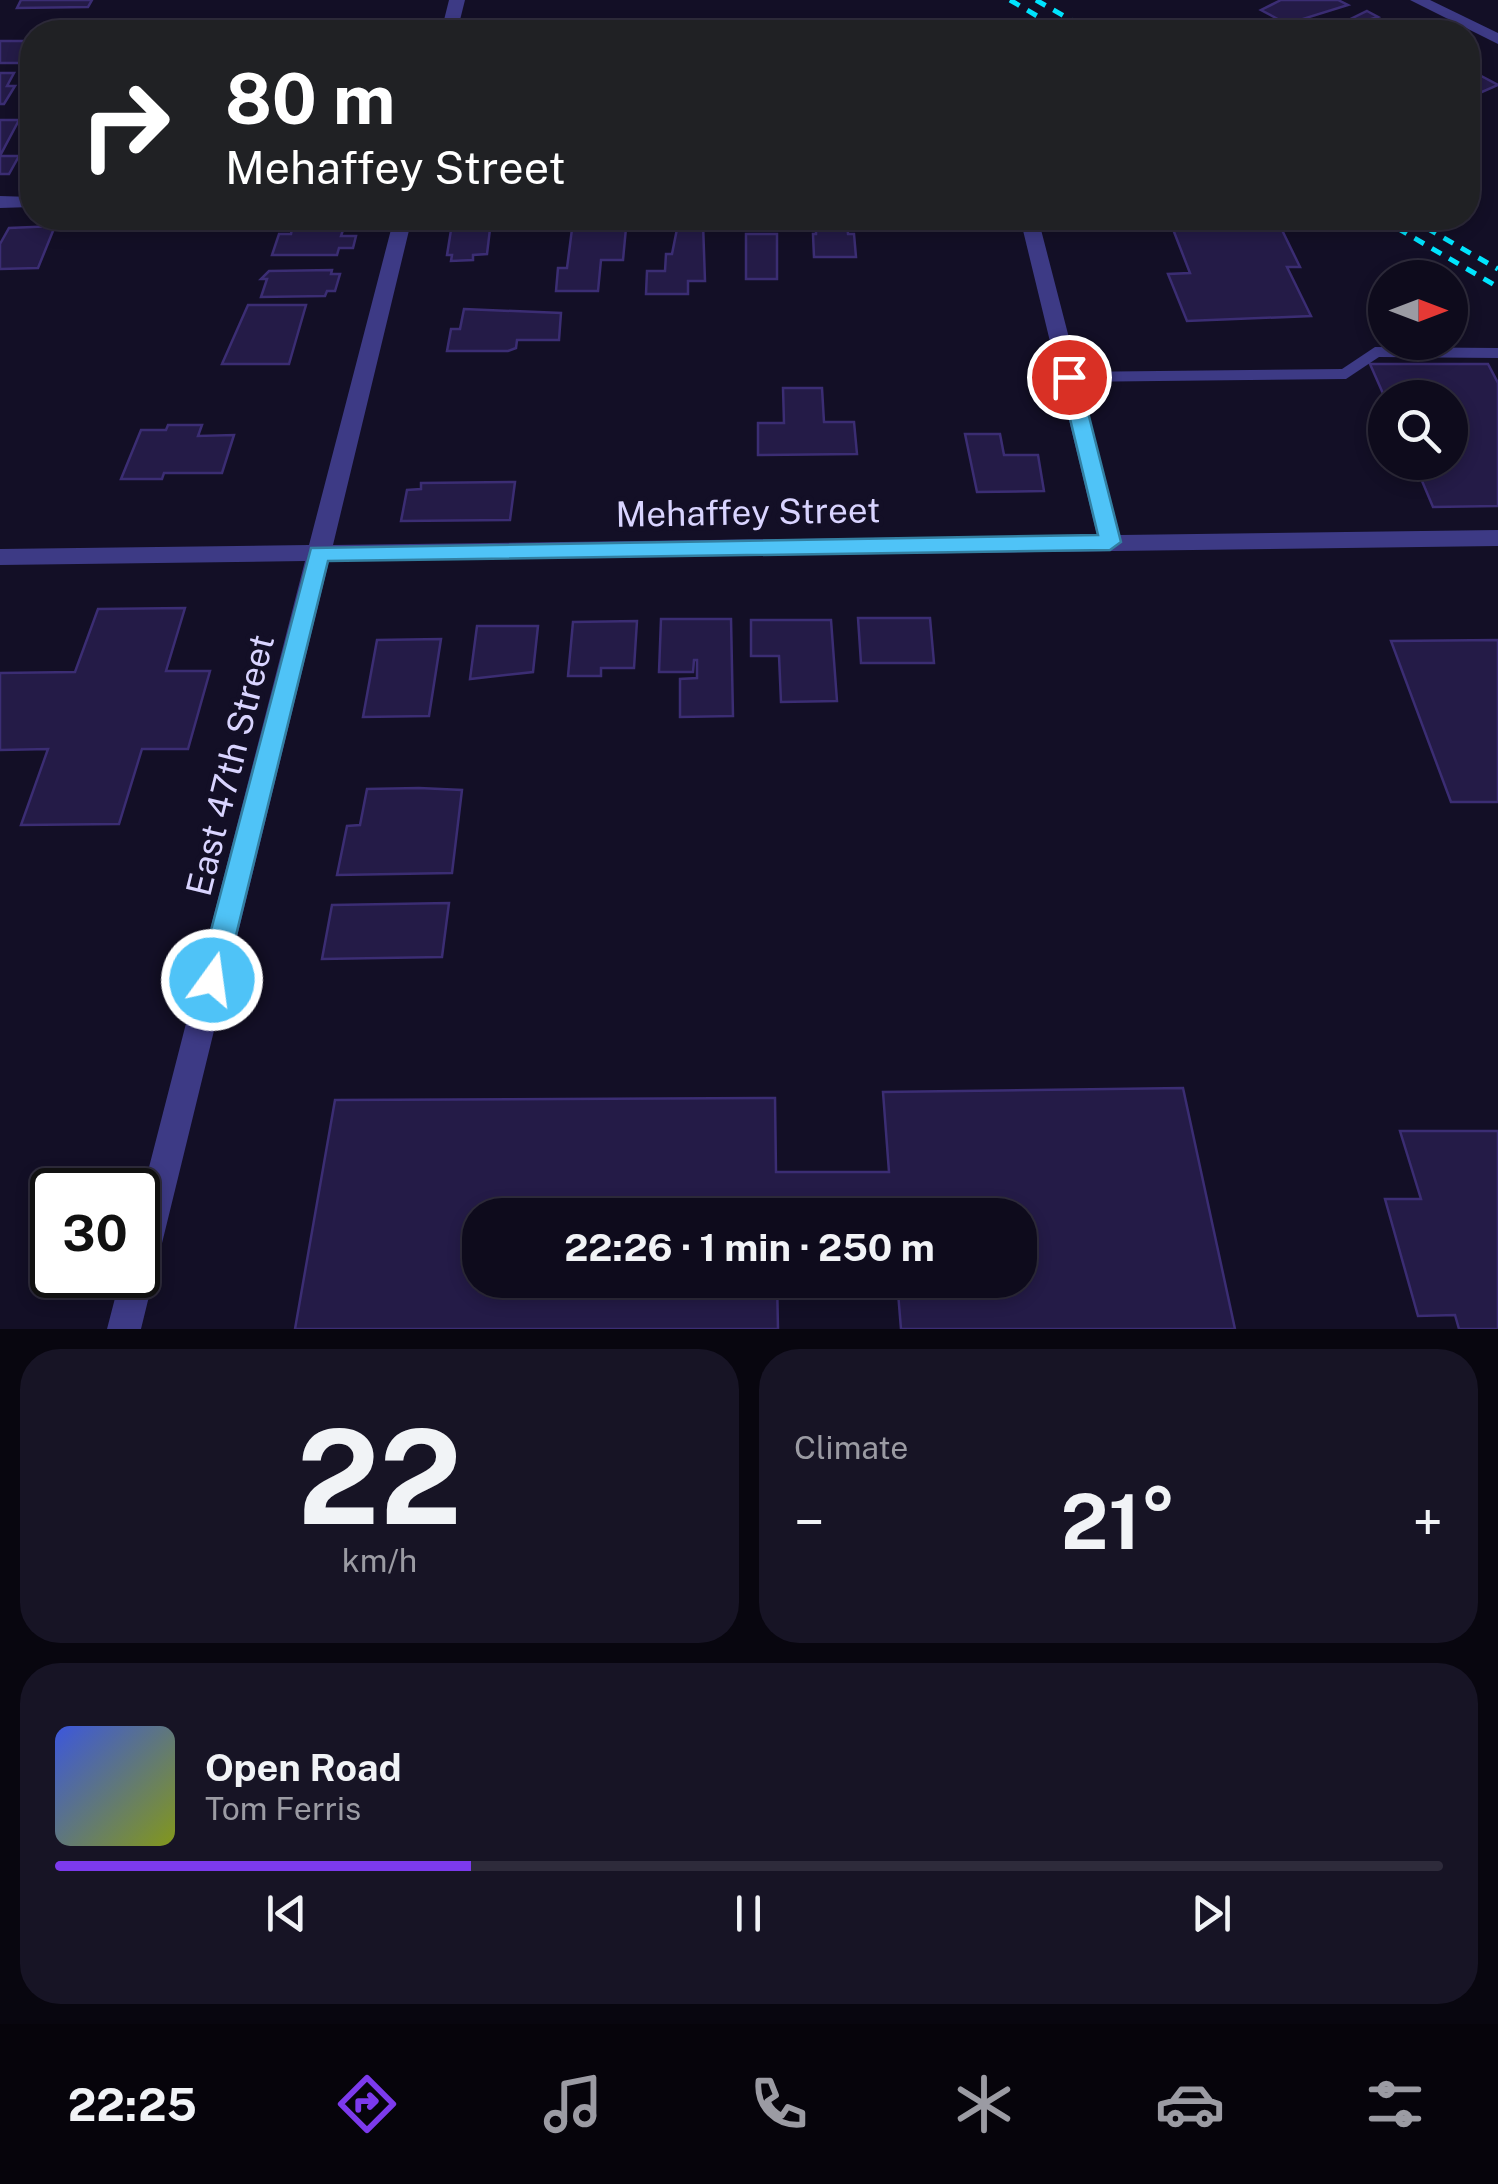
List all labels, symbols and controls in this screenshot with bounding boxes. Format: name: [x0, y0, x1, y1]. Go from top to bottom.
text: 80 m: [225, 57, 395, 140]
icon: right: [60, 60, 190, 190]
text: Mehaffey Street: [225, 141, 566, 194]
north arrow: [1368, 260, 1468, 360]
map controls: [1368, 260, 1468, 480]
pin: [1027, 335, 1112, 420]
icon: arrive: [1042, 350, 1097, 405]
button: search: [1368, 380, 1468, 480]
street label: Mehaffey Street: [615, 489, 881, 535]
street label: East 47th Street: [178, 630, 282, 900]
position arrow: [160, 928, 264, 1032]
speed limit sign: 30: [30, 1168, 160, 1298]
text: 22:26 · 1 min · 250 m: [564, 1225, 935, 1270]
text: 22: [297, 1401, 462, 1553]
text: Climate: [794, 1429, 908, 1466]
text: 21°: [1061, 1478, 1176, 1566]
text: −: [794, 1490, 825, 1554]
text: +: [1413, 1490, 1443, 1554]
text: km/h: [342, 1542, 417, 1579]
text: Open Road: [205, 1745, 402, 1790]
text: Tom Ferris: [205, 1790, 361, 1827]
icon: previous: [259, 1886, 314, 1941]
icon: pause: [721, 1886, 776, 1941]
icon: next: [1184, 1886, 1239, 1941]
icon: directions: [332, 2069, 402, 2139]
icon: music: [538, 2069, 608, 2139]
icon: phone: [744, 2069, 814, 2139]
icon: climate: [949, 2069, 1019, 2139]
icon: car: [1155, 2069, 1225, 2139]
icon: filters: [1360, 2069, 1430, 2139]
text: 22:25: [68, 2078, 197, 2131]

